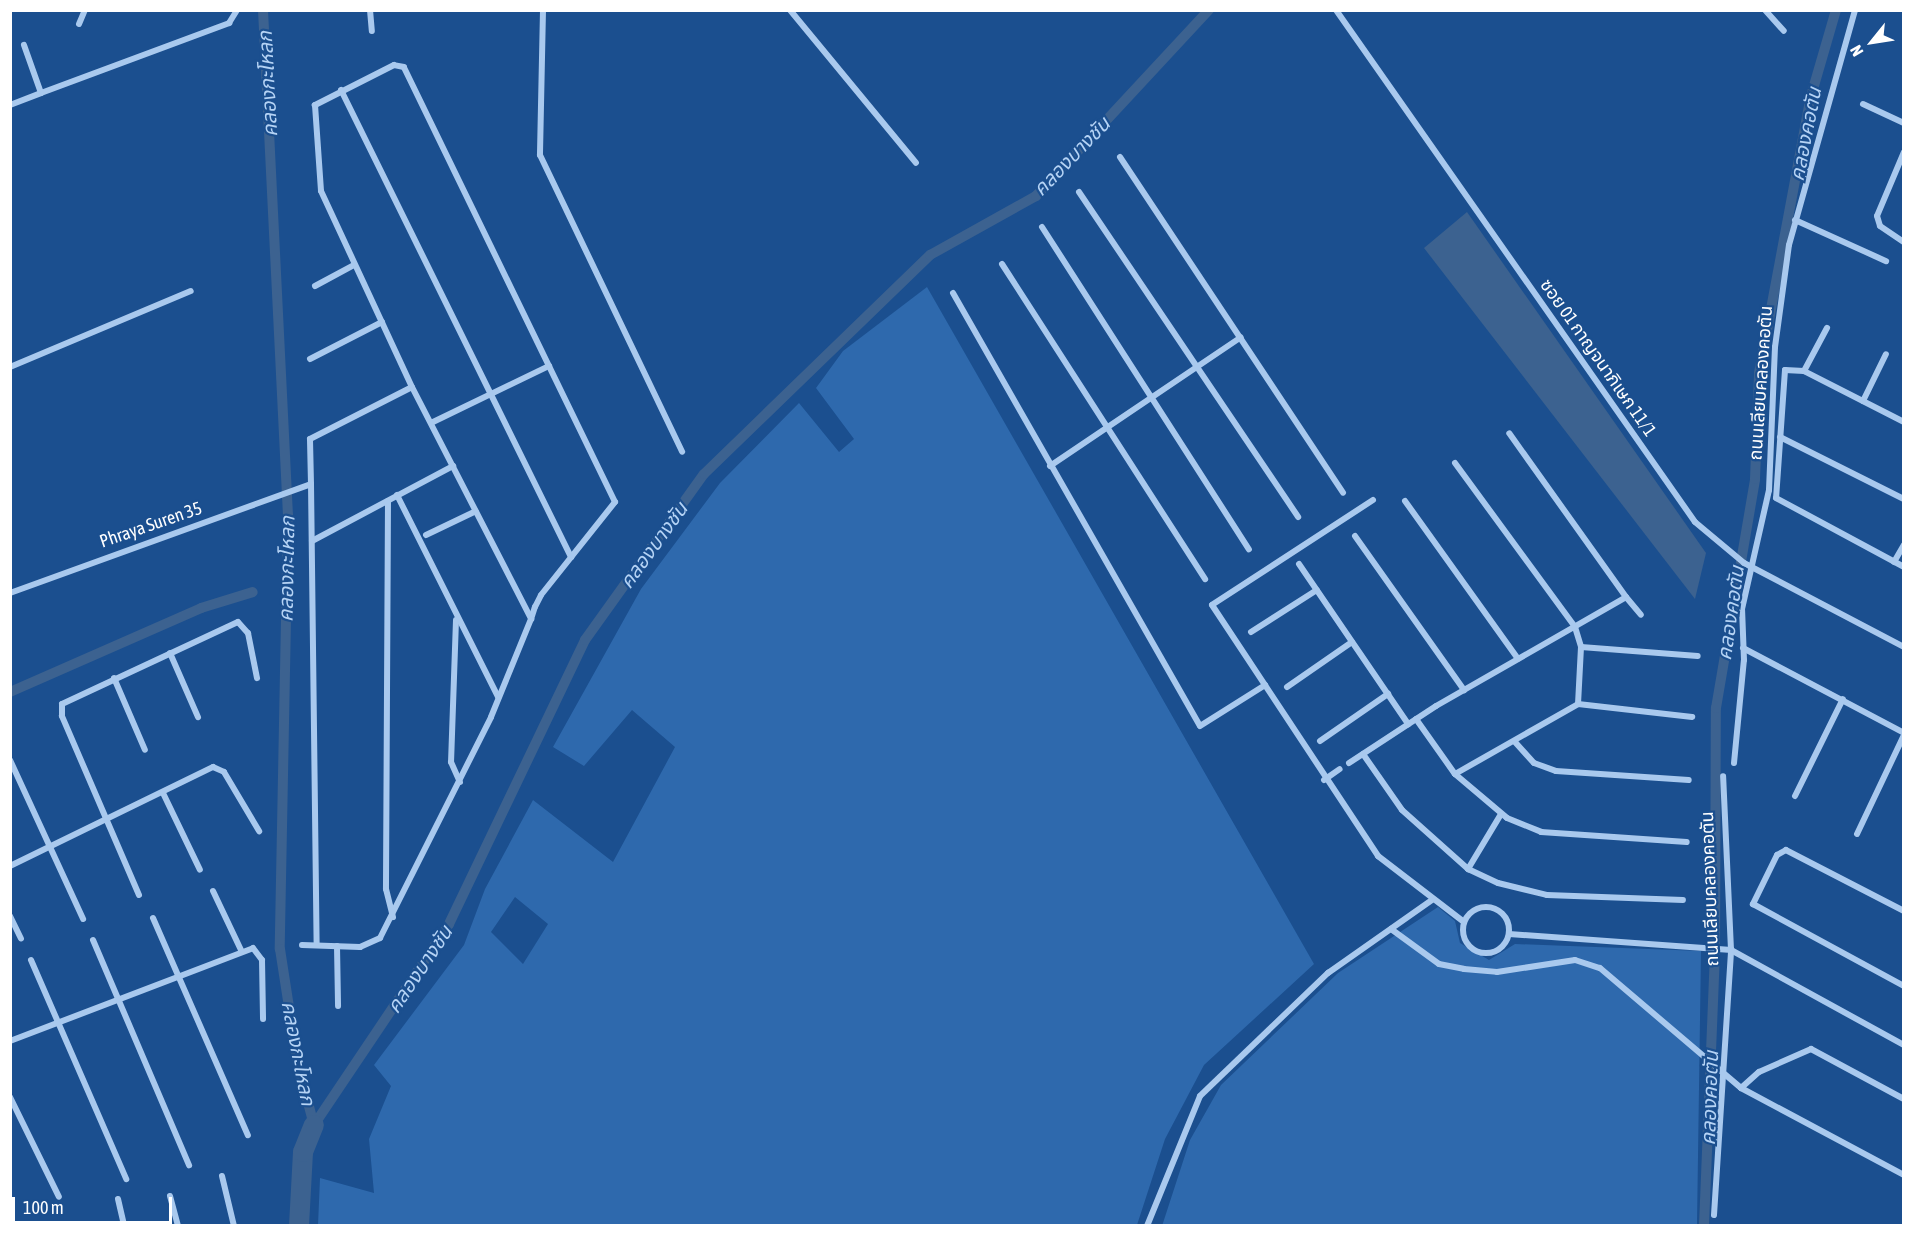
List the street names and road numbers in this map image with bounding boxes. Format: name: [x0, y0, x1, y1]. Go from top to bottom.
street label: ซอย 01 กาญจนาภิเษก 11/1: [1535, 275, 1661, 441]
street label: ถนนเลียบคลองคอตัน: [1745, 305, 1777, 461]
street label: Phraya Suren 35: [97, 497, 205, 553]
street label: ถนนเลียบคลองคอตัน: [1697, 811, 1723, 967]

